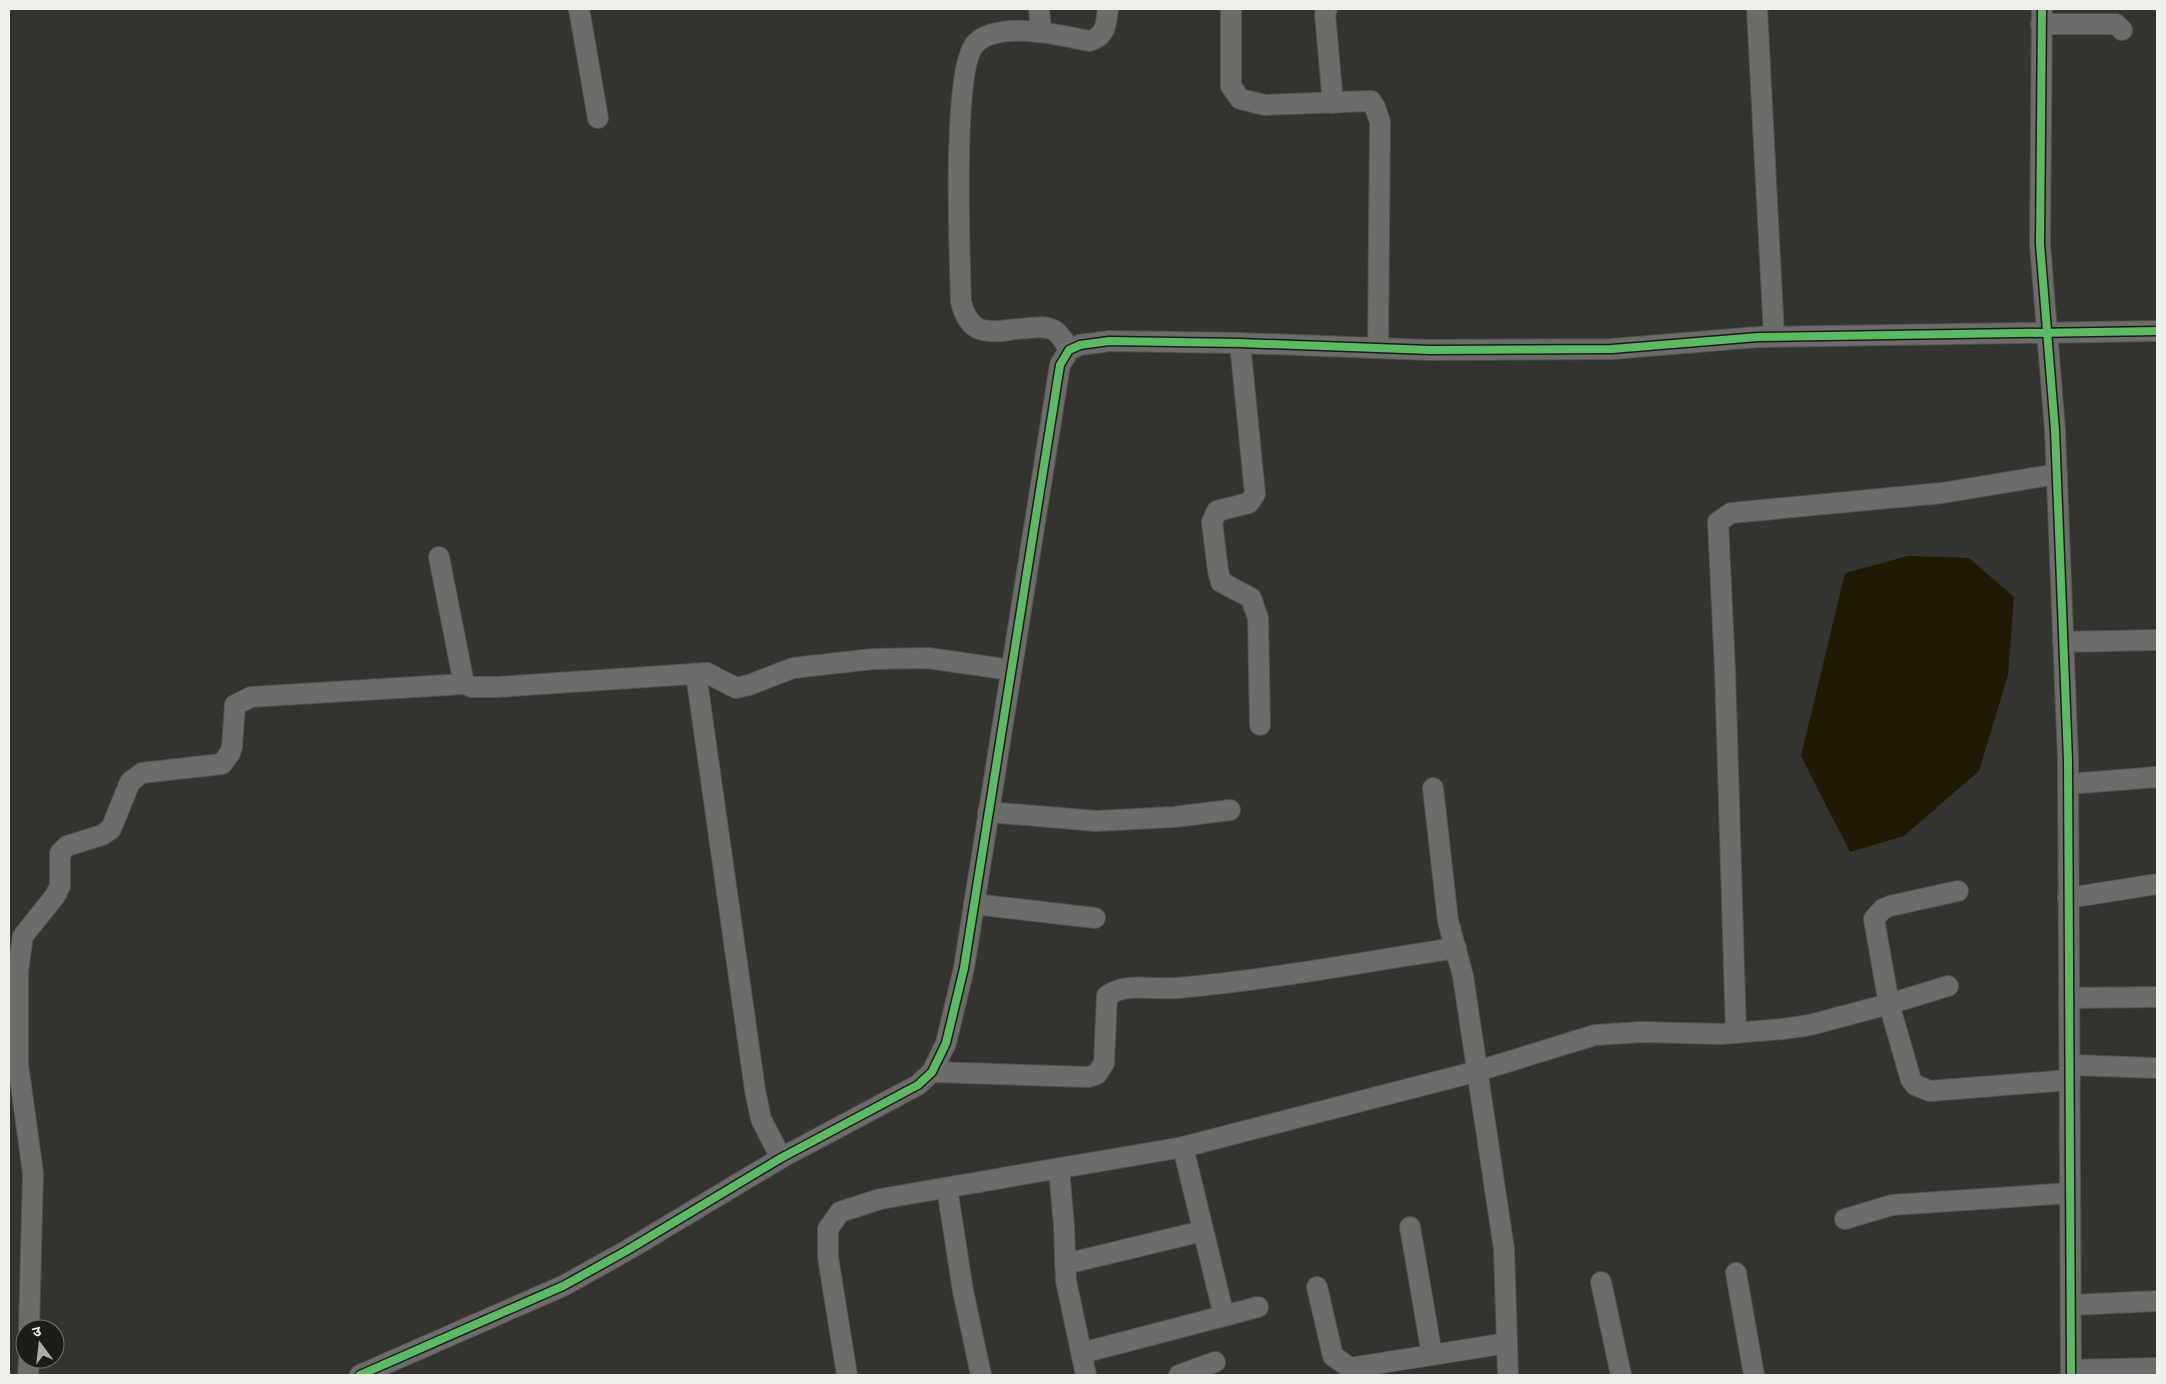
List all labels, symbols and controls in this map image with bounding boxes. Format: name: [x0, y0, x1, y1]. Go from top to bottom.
north arrow: [15, 1319, 65, 1369]
text: उ: [31, 1322, 44, 1341]

